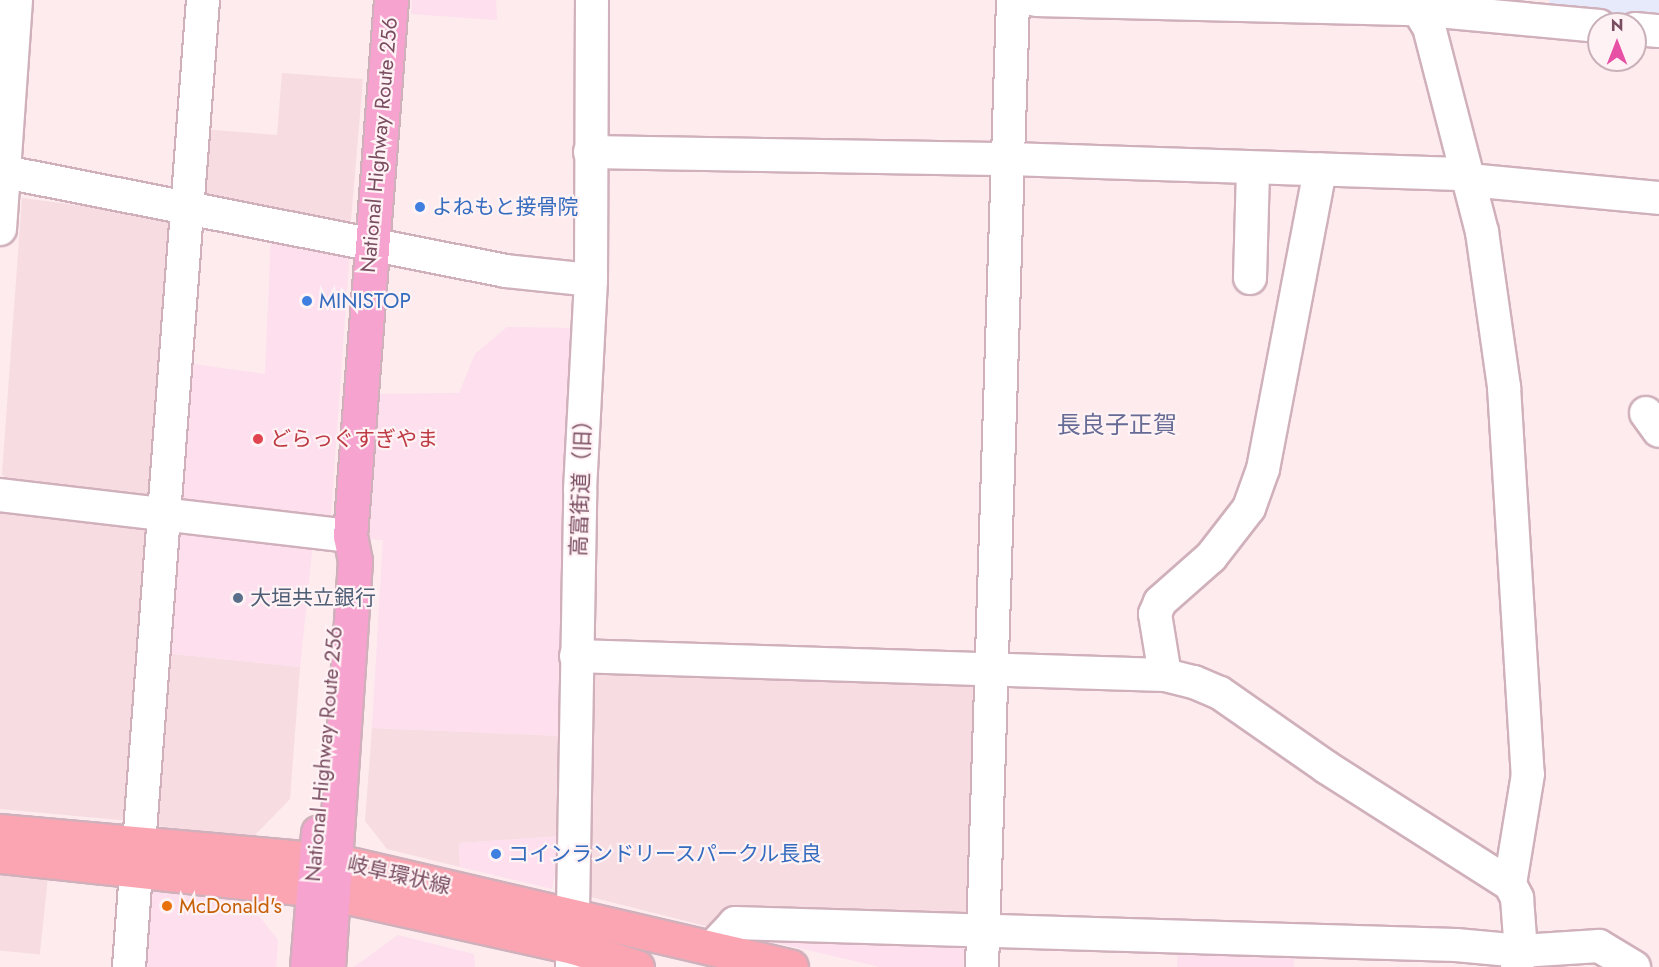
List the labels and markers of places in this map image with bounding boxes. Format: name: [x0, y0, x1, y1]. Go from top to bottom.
place label: よねもと接骨院: [432, 194, 579, 220]
marker: よねもと接骨院: [413, 200, 427, 214]
place label: MINISTOP: [319, 288, 411, 314]
marker: MINISTOP: [300, 294, 314, 308]
place label: どらっぐすぎやま: [270, 426, 438, 452]
marker: どらっぐすぎやま: [251, 432, 265, 446]
place label: 大垣共立銀行: [250, 585, 376, 611]
marker: 大垣共立銀行: [231, 591, 245, 605]
place label: コインランドリースパークル長良: [508, 841, 823, 867]
marker: コインランドリースパークル長良: [489, 847, 503, 861]
place label: McDonald's: [179, 893, 282, 919]
marker: McDonald's: [160, 899, 174, 913]

